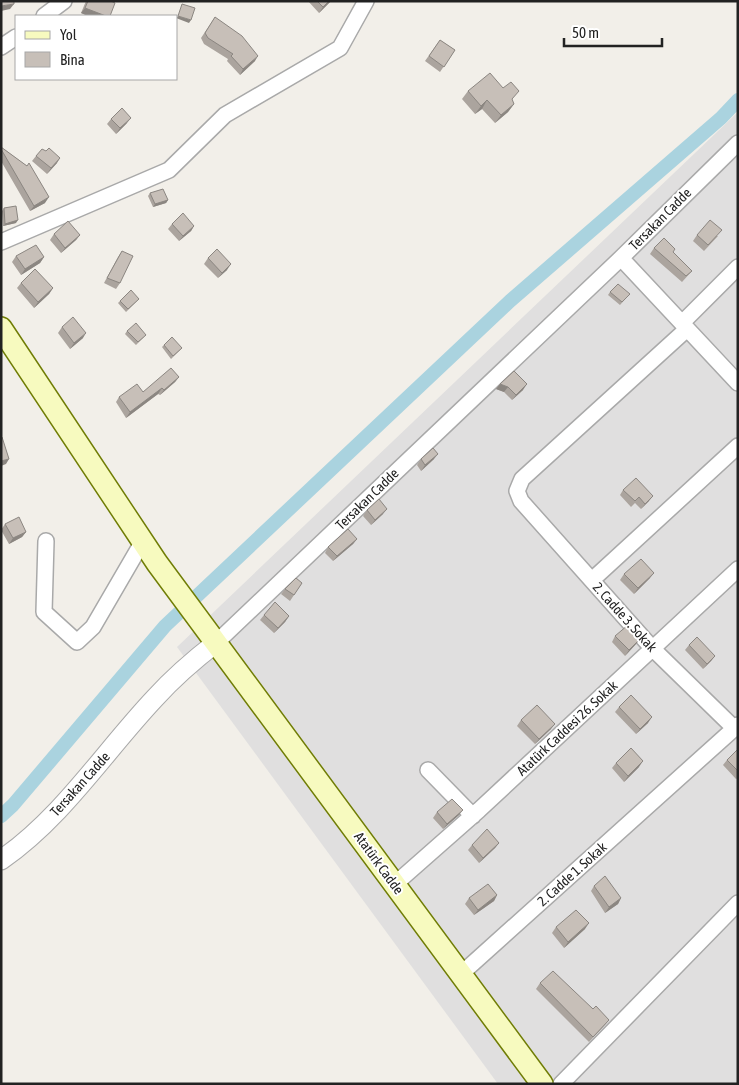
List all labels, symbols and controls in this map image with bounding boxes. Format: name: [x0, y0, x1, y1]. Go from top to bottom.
legend: [15, 15, 178, 80]
scale bar: [564, 15, 662, 47]
text: 50 m: [572, 24, 599, 41]
text: Yol: [60, 26, 77, 43]
text: Bina: [60, 51, 85, 68]
street label: Tersakan Cadde: [626, 185, 694, 253]
street label: Tersakan Cadde: [332, 465, 402, 533]
street label: 2. Cadde 3. Sokak: [590, 579, 660, 655]
street label: Atatürk Caddesi 26. Sokak: [513, 677, 621, 779]
street label: Tersakan Cadde: [47, 749, 113, 819]
street label: Atatürk Cadde: [351, 829, 407, 897]
street label: 2. Cadde 1. Sokak: [534, 839, 610, 909]

